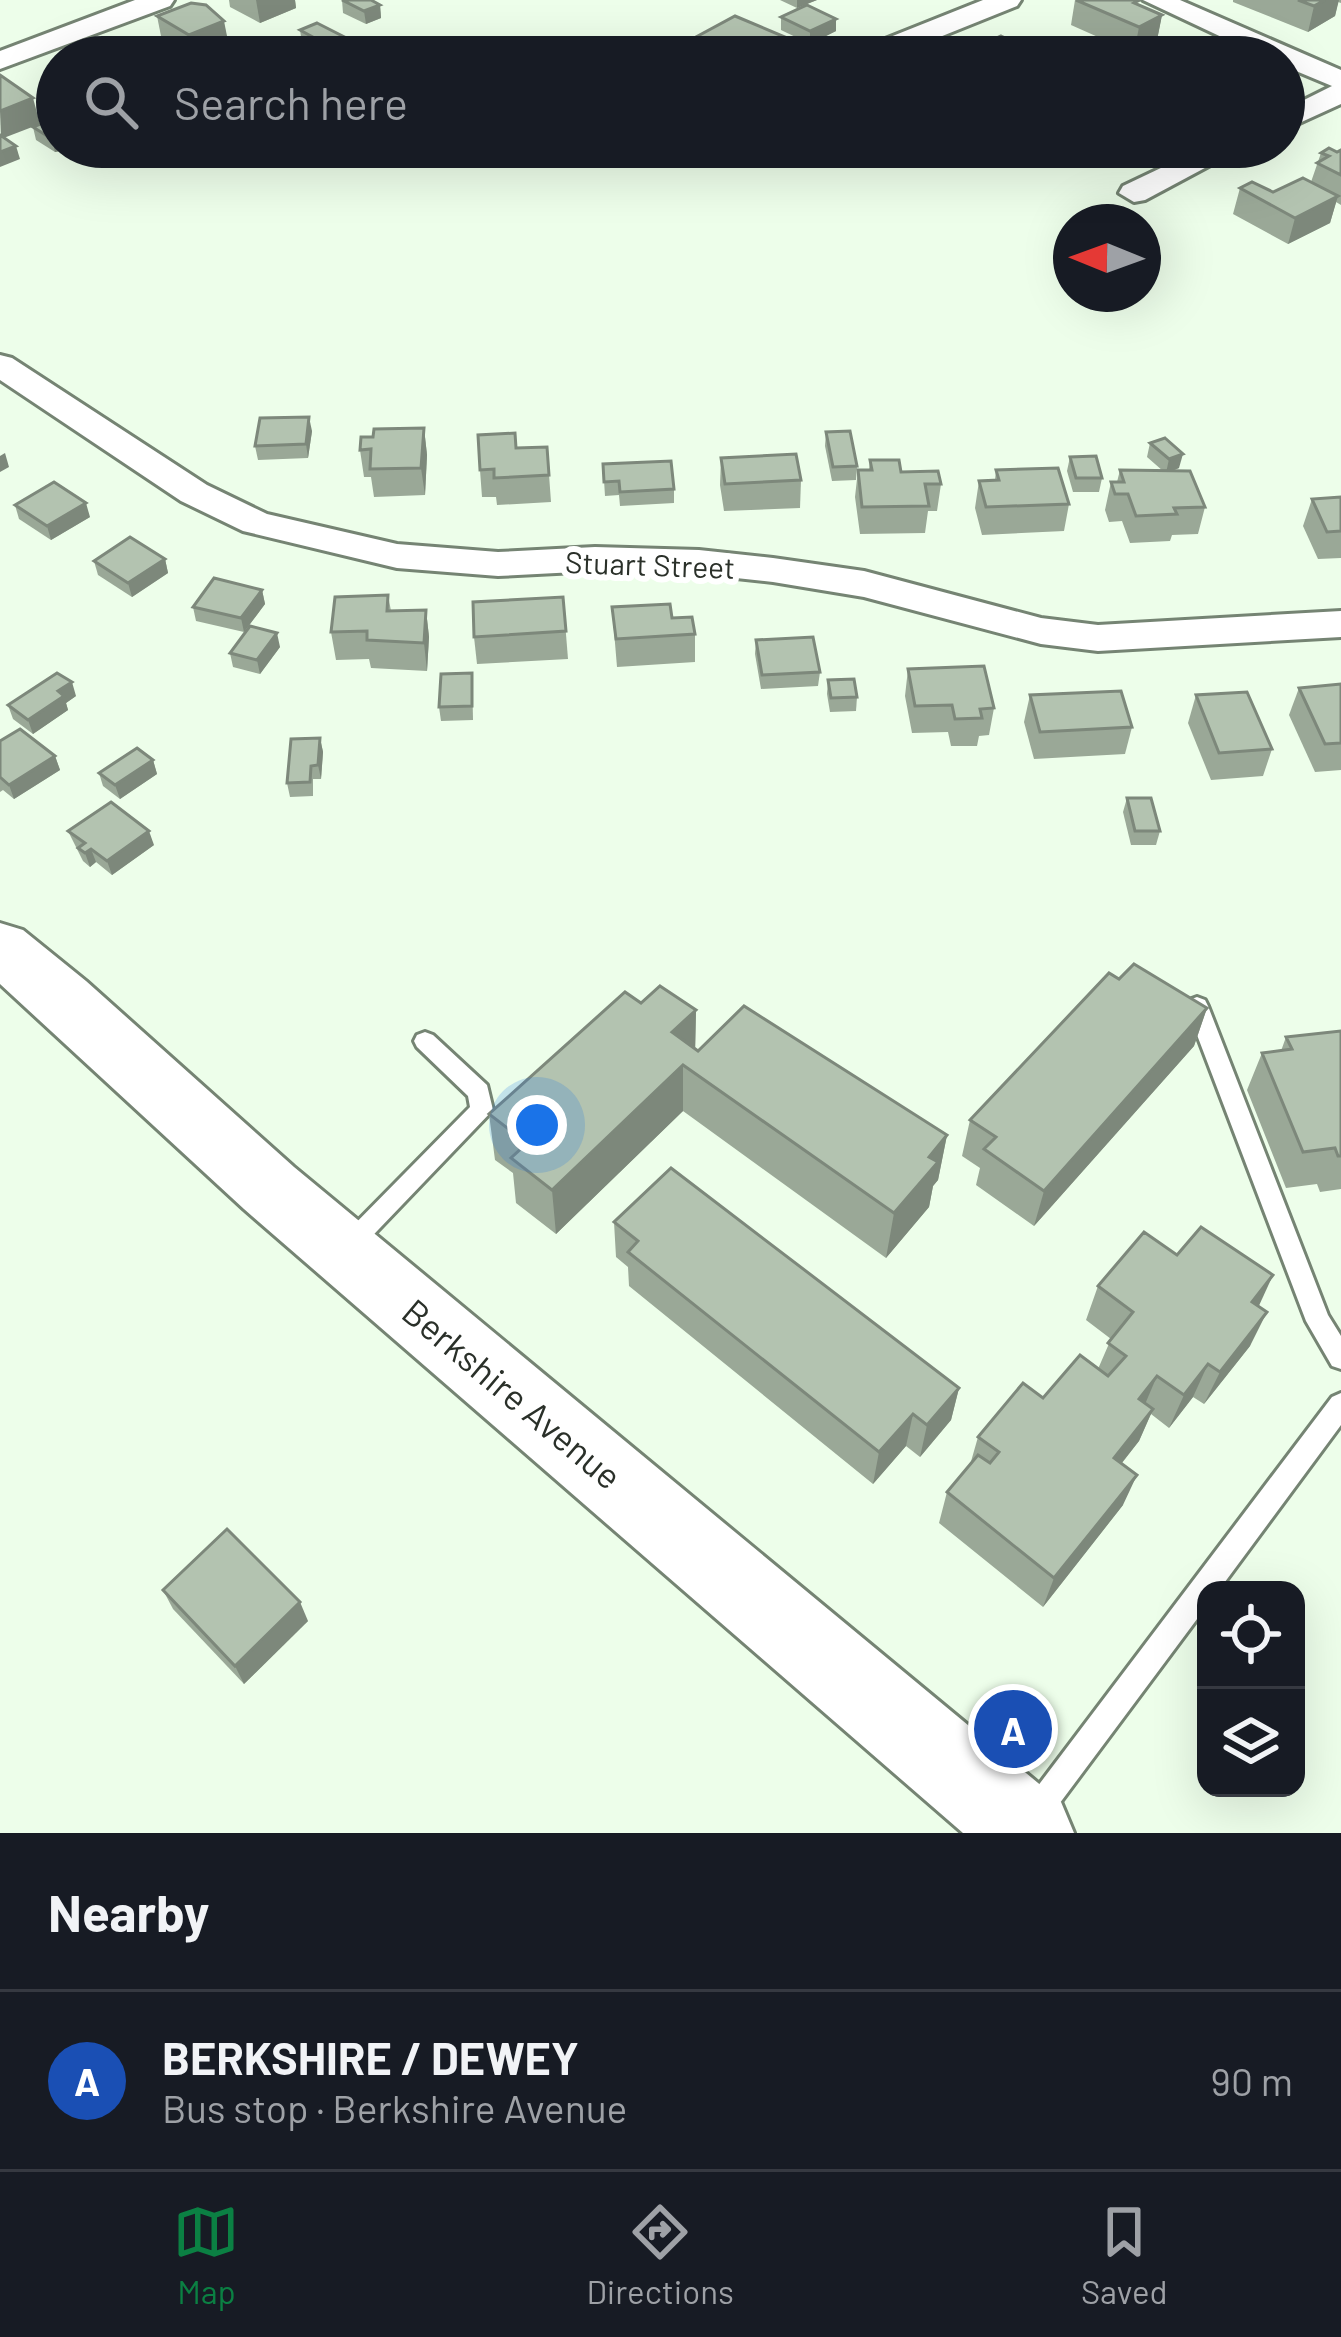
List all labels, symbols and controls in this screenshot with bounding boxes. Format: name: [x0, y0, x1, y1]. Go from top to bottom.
search box: [36, 36, 1305, 168]
icon: search: [78, 69, 144, 135]
text: Search here: [174, 75, 408, 129]
north arrow: [1053, 204, 1161, 312]
street label: Stuart Street: [564, 543, 736, 585]
your location: [507, 1095, 567, 1155]
street label: Berkshire Avenue: [395, 1289, 631, 1497]
map controls: [1197, 1581, 1305, 1797]
button: locate: [1197, 1581, 1305, 1689]
pin: A: [974, 1684, 1052, 1774]
button: layers: [1197, 1689, 1305, 1797]
text: Nearby: [48, 1881, 209, 1942]
text: BERKSHIRE / DEWEY: [162, 2030, 579, 2084]
text: A: [74, 2057, 100, 2104]
text: 90 m: [1211, 2057, 1293, 2104]
text: Bus stop · Berkshire Avenue: [162, 2084, 627, 2131]
tab: Map: [173, 2199, 239, 2311]
tab: Directions: [586, 2199, 734, 2311]
tab: Saved: [1081, 2199, 1168, 2311]

